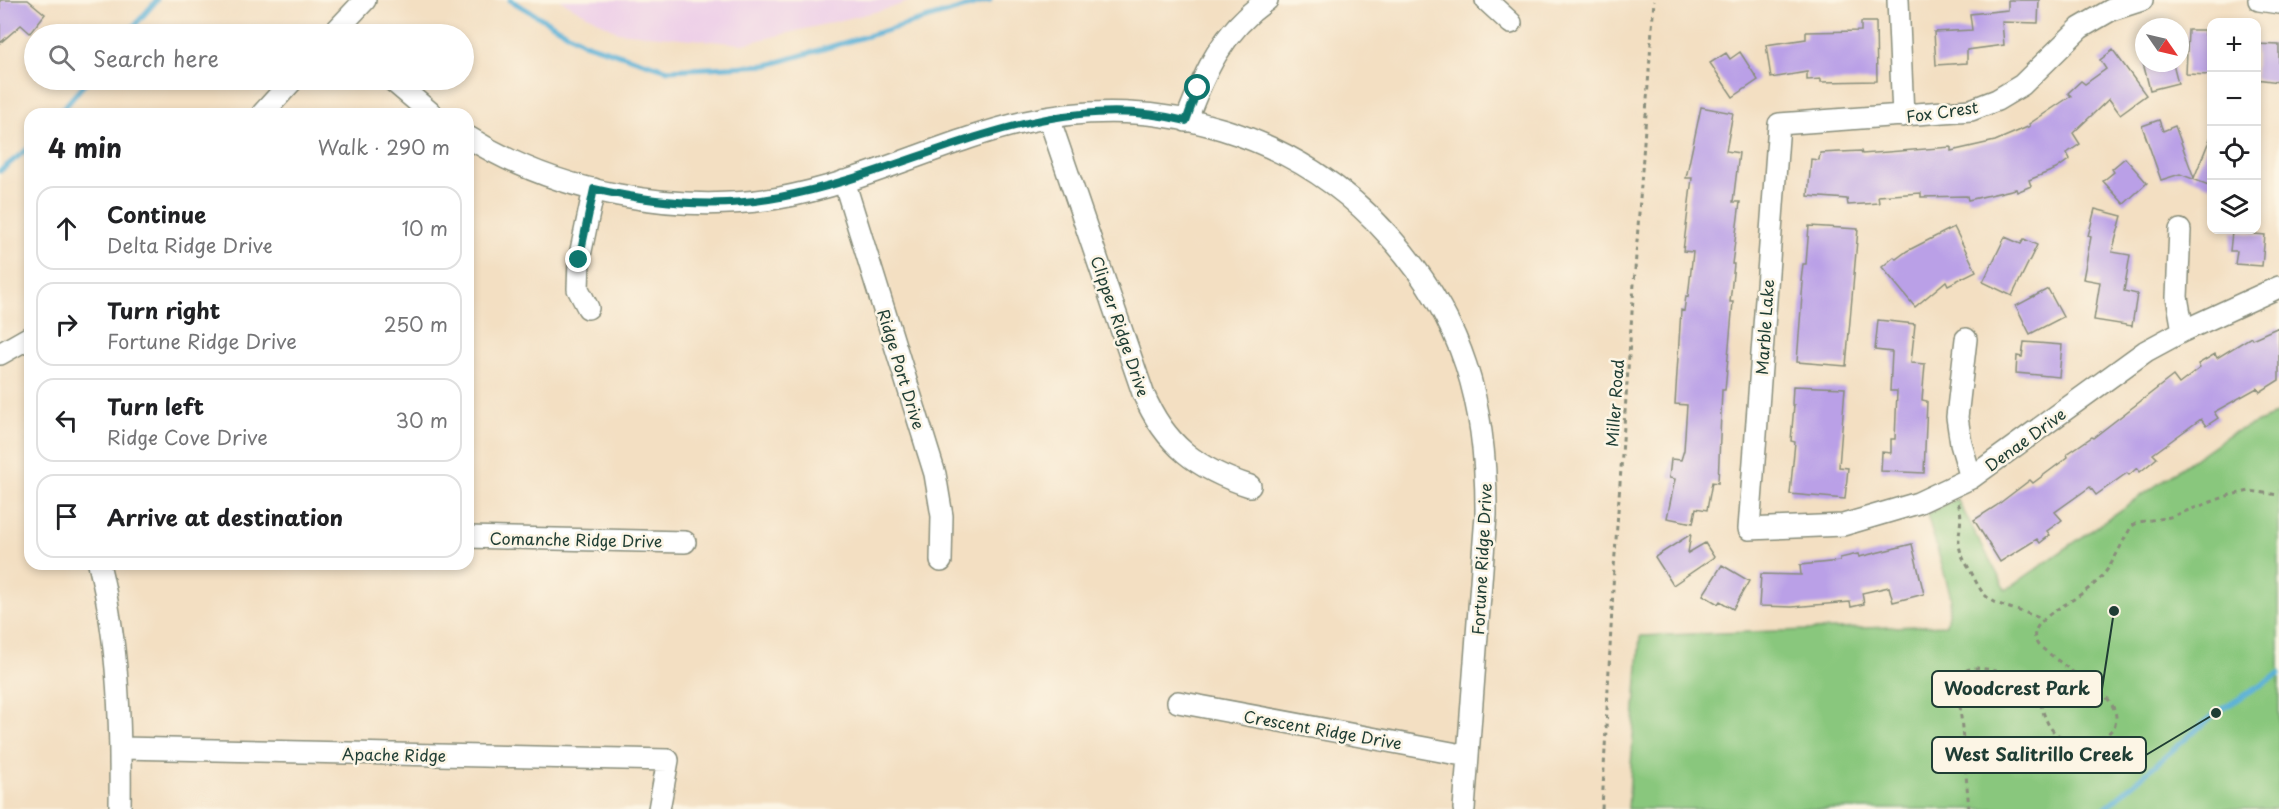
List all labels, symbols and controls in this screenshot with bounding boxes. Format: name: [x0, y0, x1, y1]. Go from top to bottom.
north arrow: [2135, 18, 2189, 72]
map controls: [2207, 18, 2261, 234]
button: +: [2207, 18, 2261, 72]
search box: [24, 24, 474, 90]
icon: search: [45, 41, 78, 74]
text: Search here: [93, 41, 219, 74]
button: −: [2207, 72, 2261, 126]
route start: [1184, 74, 1210, 100]
street label: Fox Crest: [1904, 94, 1980, 128]
button: locate: [2207, 126, 2261, 180]
text: 4 min: [48, 128, 122, 167]
text: Walk · 290 m: [318, 132, 450, 162]
button: layers: [2207, 180, 2261, 234]
text: Continue: [107, 197, 206, 230]
icon: ahead: [50, 212, 83, 245]
text: 10 m: [401, 213, 448, 243]
text: Delta Ridge Drive: [107, 230, 273, 260]
route end: [565, 246, 591, 272]
street label: Clipper Ridge Drive: [1086, 252, 1156, 400]
street label: Marble Lake: [1749, 278, 1779, 376]
text: Turn right: [107, 293, 220, 326]
street label: Ridge Port Drive: [872, 306, 932, 432]
icon: right: [50, 308, 83, 341]
text: 250 m: [384, 309, 448, 339]
text: Fortune Ridge Drive: [107, 326, 297, 356]
street label: Miller Road: [1599, 358, 1629, 448]
text: Turn left: [107, 389, 204, 422]
street label: Denae Drive: [1980, 401, 2070, 477]
icon: left: [50, 404, 83, 437]
text: 30 m: [395, 405, 448, 435]
text: Ridge Cove Drive: [107, 422, 268, 452]
street label: Fortune Ridge Drive: [1465, 483, 1497, 635]
icon: arrive: [50, 500, 83, 533]
text: Arrive at destination: [107, 500, 343, 533]
street label: Comanche Ridge Drive: [490, 525, 662, 553]
callout: Woodcrest Park: [1932, 671, 2102, 707]
text: Woodcrest Park: [1944, 674, 2090, 701]
street label: Crescent Ridge Drive: [1242, 703, 1404, 755]
callout: West Salitrillo Creek: [1932, 737, 2146, 773]
text: West Salitrillo Creek: [1945, 740, 2133, 767]
street label: Apache Ridge: [342, 741, 446, 767]

